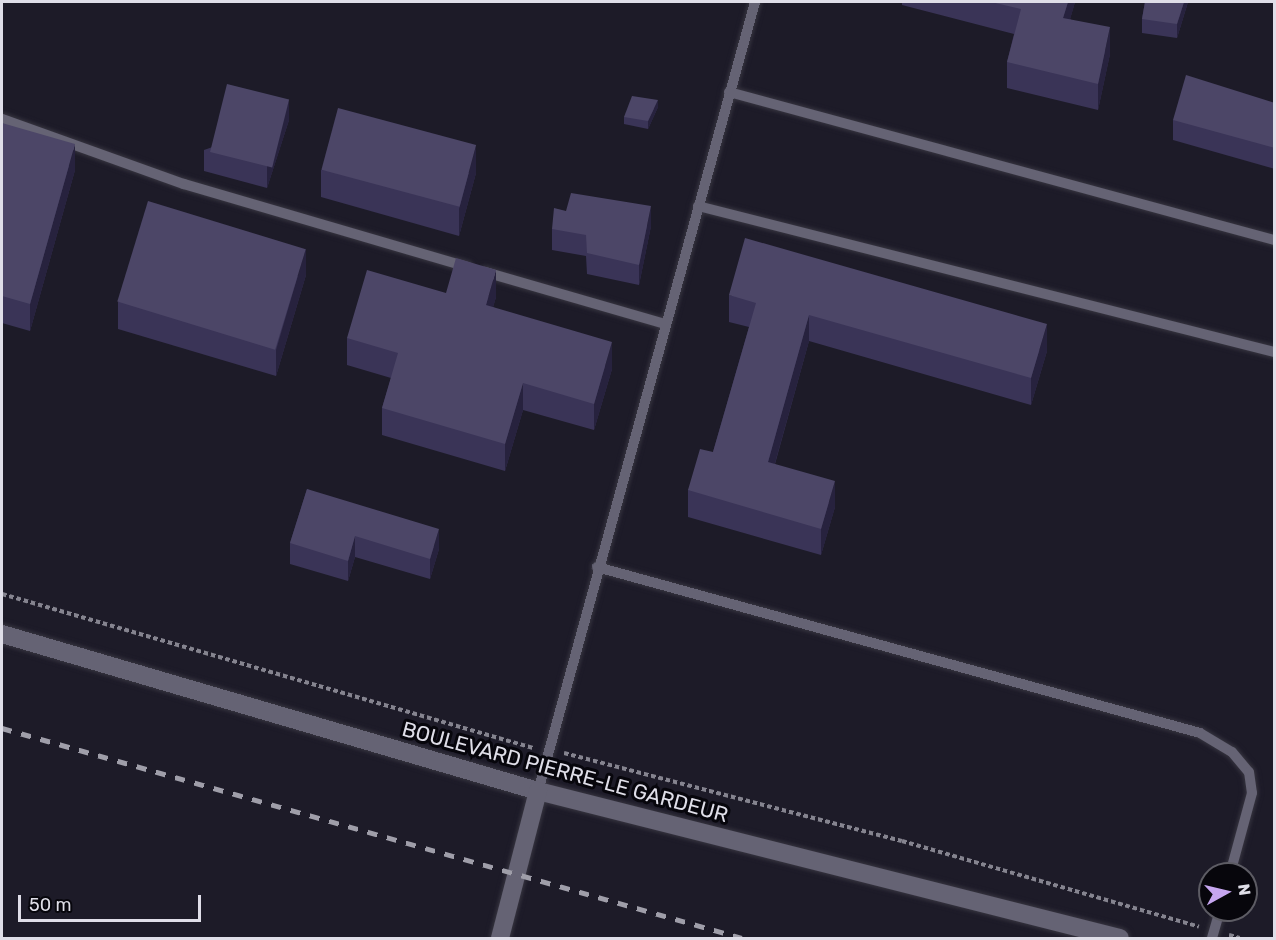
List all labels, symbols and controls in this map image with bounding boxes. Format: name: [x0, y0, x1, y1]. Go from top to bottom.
street label: BOULEVARD PIERRE-LE GARDEUR: [399, 716, 731, 828]
north arrow: [1198, 862, 1258, 922]
scale bar: [21, 883, 204, 921]
text: N: [1234, 883, 1255, 897]
text: 50 m: [29, 894, 72, 916]

